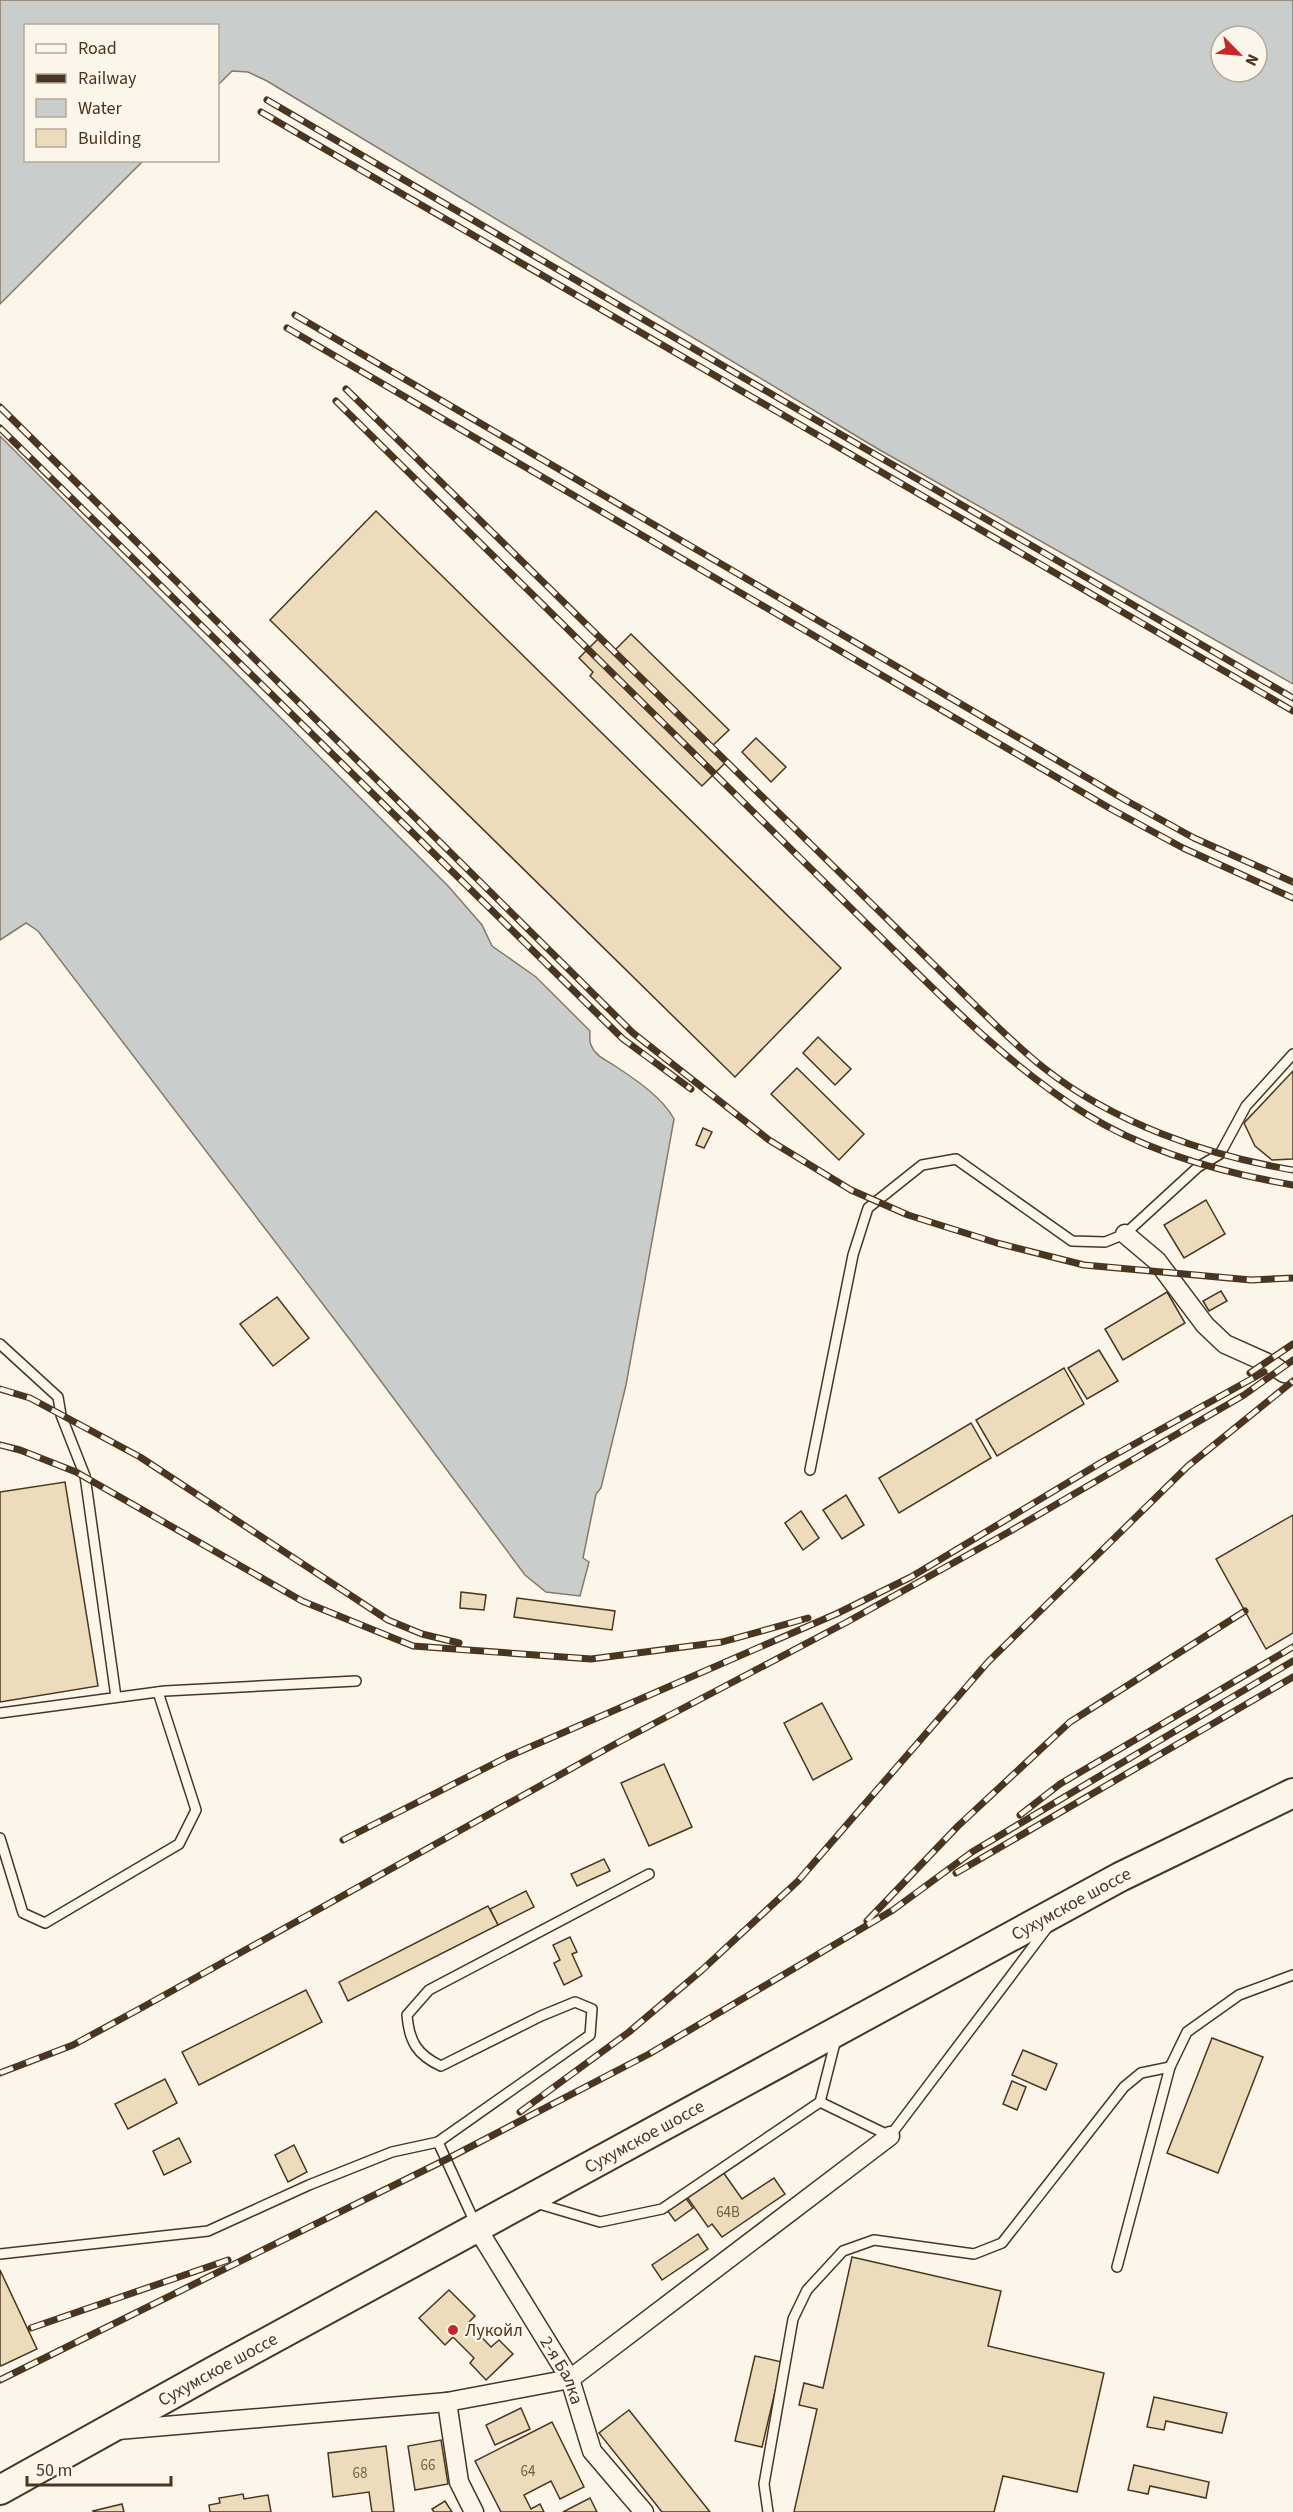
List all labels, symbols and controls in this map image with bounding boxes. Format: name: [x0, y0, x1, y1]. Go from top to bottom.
legend: [24, 24, 219, 162]
north arrow: [1209, 24, 1269, 84]
text: Road: [78, 36, 117, 61]
text: N: [1239, 50, 1264, 69]
text: Railway: [78, 66, 137, 91]
text: Water: [78, 96, 122, 121]
text: Building: [78, 126, 141, 151]
street label: Сухумское шоссе: [1007, 1861, 1135, 1947]
street label: Сухумское шоссе: [580, 2093, 709, 2179]
house number: 64В: [716, 2202, 740, 2223]
place label: Лукойл: [465, 2318, 523, 2343]
marker: Лукойл: [446, 2323, 460, 2337]
street label: Сухумское шоссе: [153, 2326, 282, 2412]
street label: 2-я Балка: [534, 2331, 589, 2407]
scale bar: [27, 2449, 171, 2487]
house number: 66: [421, 2455, 435, 2476]
text: 50 m: [36, 2458, 72, 2483]
house number: 64: [521, 2461, 536, 2482]
house number: 68: [353, 2463, 367, 2484]

